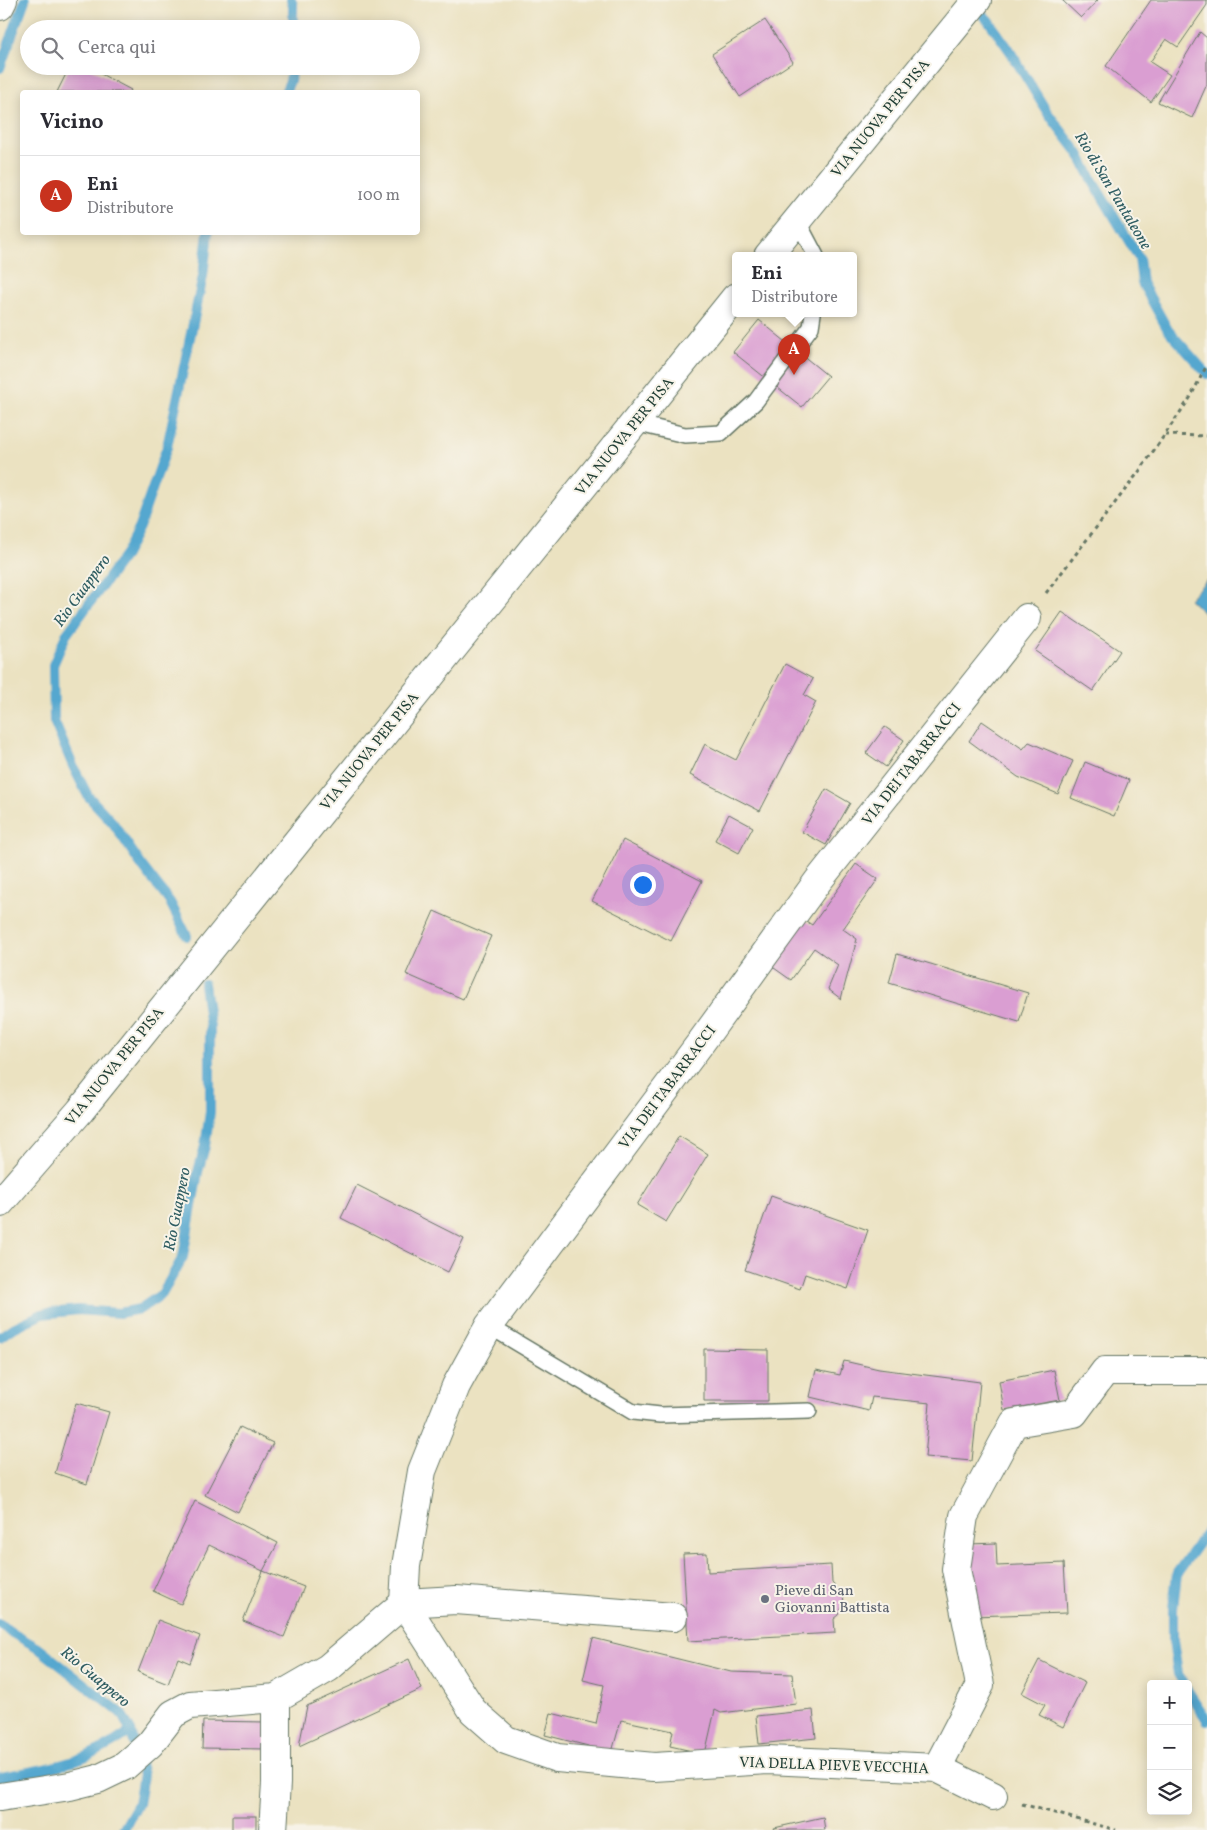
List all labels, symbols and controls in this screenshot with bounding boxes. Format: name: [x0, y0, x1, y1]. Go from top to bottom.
search box: [20, 20, 420, 75]
icon: search: [38, 34, 66, 62]
text: Cerca qui: [78, 35, 156, 61]
street label: VIA NUOVA PER PISA: [827, 55, 936, 183]
text: Vicino: [40, 108, 104, 137]
water label: Rio di San Pantaleone: [1068, 128, 1156, 254]
text: Eni: [87, 172, 118, 198]
text: A: [50, 185, 62, 207]
text: 100 m: [357, 185, 400, 207]
text: Distributore: [87, 198, 174, 220]
popup: [732, 252, 857, 317]
text: Eni: [751, 261, 782, 287]
text: Distributore: [751, 287, 838, 309]
pin: A: [778, 334, 810, 375]
street label: VIA NUOVA PER PISA: [571, 373, 680, 501]
water label: Rio Guappero: [49, 550, 117, 632]
street label: VIA NUOVA PER PISA: [316, 688, 425, 816]
street label: VIA DEI TABARRACCI: [858, 699, 967, 831]
your location: [630, 872, 656, 898]
street label: VIA NUOVA PER PISA: [61, 1003, 170, 1131]
street label: VIA DEI TABARRACCI: [615, 1022, 722, 1154]
water label: Rio Guappero: [159, 1165, 197, 1253]
place label: Pieve di San Giovanni Battista: [775, 1581, 890, 1619]
marker: Pieve di San Giovanni Battista: [759, 1593, 771, 1605]
water label: Rio Guappero: [55, 1642, 135, 1714]
map controls: [1147, 1680, 1192, 1815]
button: +: [1147, 1680, 1192, 1725]
button: −: [1147, 1725, 1192, 1770]
street label: VIA DELLA PIEVE VECCHIA: [739, 1753, 930, 1780]
button: layers: [1147, 1770, 1192, 1815]

